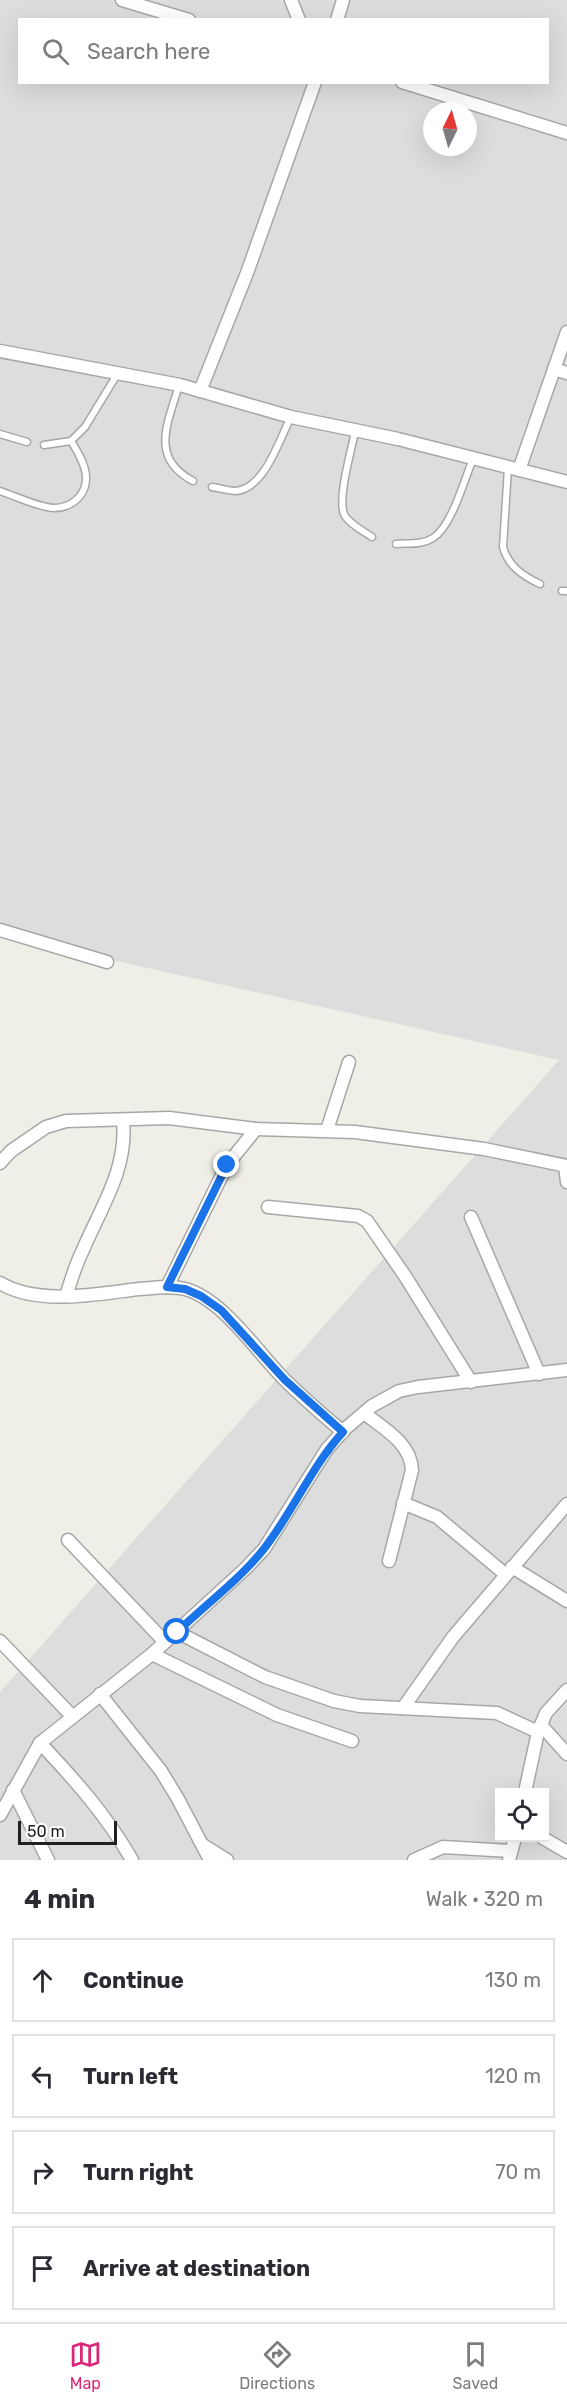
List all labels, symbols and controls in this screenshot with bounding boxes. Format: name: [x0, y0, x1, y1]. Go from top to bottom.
search box: [18, 18, 549, 84]
icon: search: [39, 35, 72, 68]
text: Search here: [87, 38, 210, 65]
north arrow: [423, 102, 477, 156]
route end: [213, 1151, 239, 1177]
route start: [163, 1618, 189, 1644]
map controls: [495, 1788, 549, 1842]
button: locate: [495, 1788, 549, 1842]
scale bar: [18, 1818, 117, 1846]
text: 50 m: [27, 1822, 65, 1841]
text: 4 min: [24, 1884, 95, 1915]
text: Walk · 320 m: [426, 1887, 543, 1911]
icon: ahead: [26, 1964, 59, 1997]
text: Continue: [83, 1967, 184, 1994]
text: 130 m: [485, 1968, 541, 1992]
icon: left: [26, 2060, 59, 2093]
text: Turn left: [83, 2063, 178, 2090]
text: 120 m: [485, 2064, 541, 2088]
icon: right: [26, 2156, 59, 2189]
text: Turn right: [83, 2159, 193, 2186]
text: 70 m: [495, 2160, 541, 2184]
icon: arrive: [26, 2252, 59, 2285]
text: Arrive at destination: [83, 2255, 310, 2282]
tab: Map: [69, 2338, 102, 2393]
tab: Directions: [239, 2338, 315, 2393]
tab: Saved: [453, 2338, 498, 2393]

